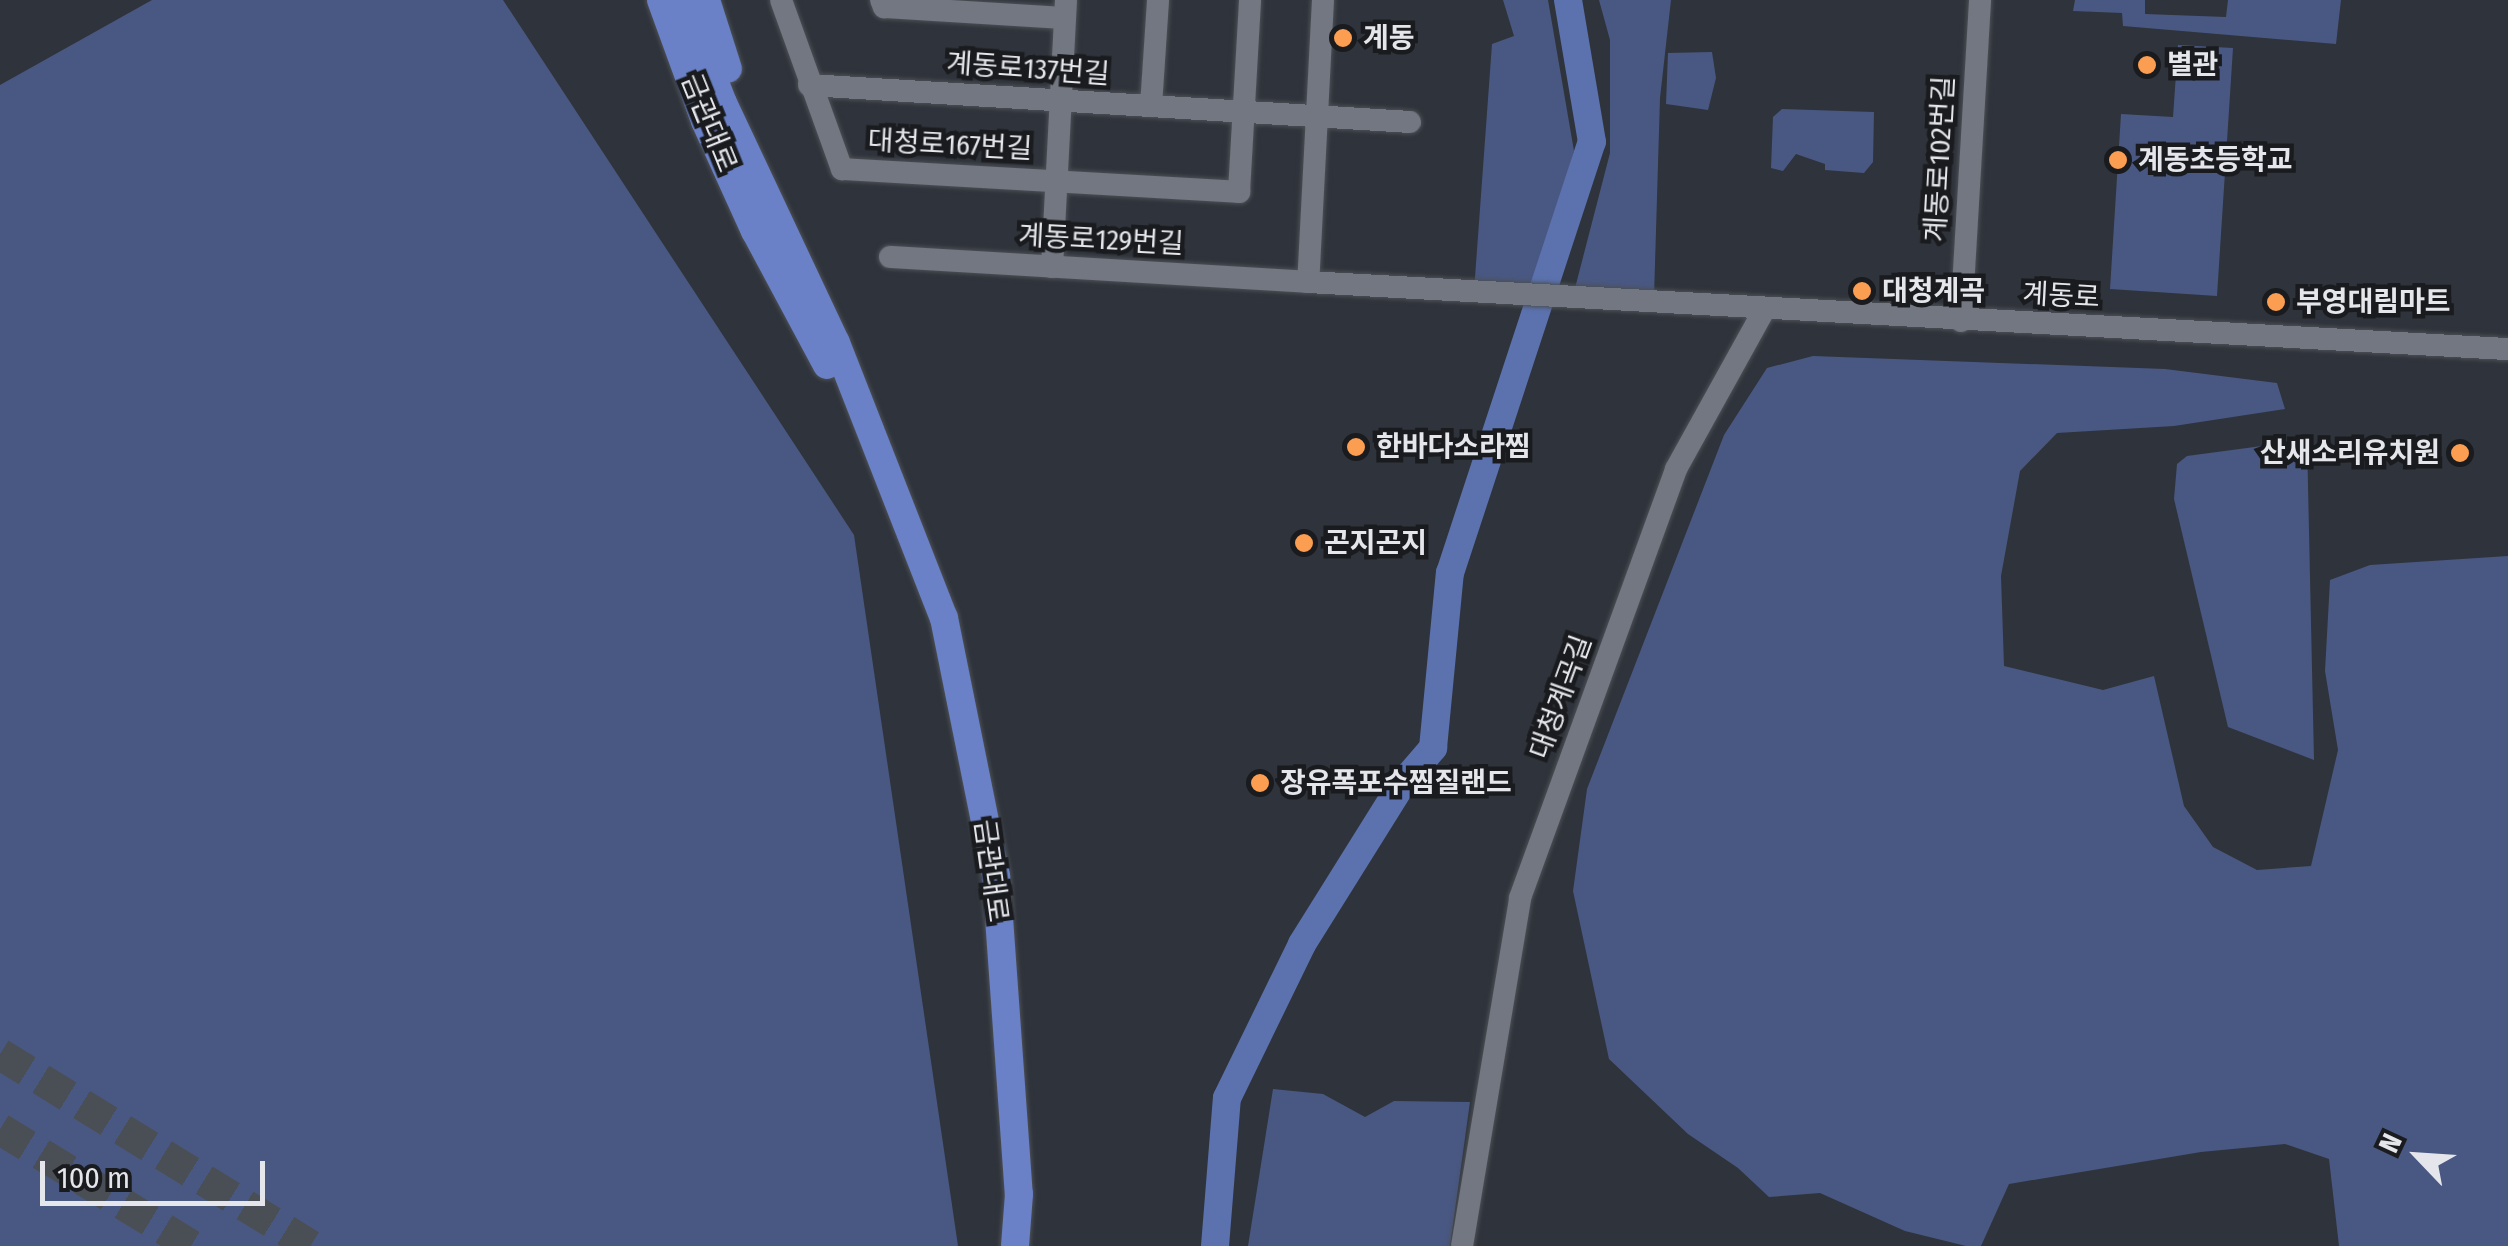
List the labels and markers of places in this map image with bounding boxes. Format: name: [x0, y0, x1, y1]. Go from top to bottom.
place label: 계동: [1363, 21, 1415, 55]
marker: 계동: [1332, 27, 1354, 49]
place label: 별관: [2167, 48, 2219, 82]
marker: 별관: [2136, 54, 2158, 76]
place label: 계동초등학교: [2138, 143, 2293, 177]
marker: 계동초등학교: [2107, 149, 2129, 171]
place label: 대청계곡: [1882, 274, 1985, 308]
marker: 대청계곡: [1851, 280, 1873, 302]
place label: 부영대림마트: [2296, 285, 2451, 319]
marker: 부영대림마트: [2265, 291, 2287, 313]
place label: 한바다소라찜: [1376, 430, 1531, 464]
marker: 한바다소라찜: [1345, 436, 1367, 458]
place label: 산새소리유치원: [2260, 436, 2440, 470]
marker: 산새소리유치원: [2449, 442, 2471, 464]
place label: 곤지곤지: [1324, 526, 1427, 560]
marker: 곤지곤지: [1293, 532, 1315, 554]
place label: 장유폭포수찜질랜드: [1280, 766, 1512, 800]
marker: 장유폭포수찜질랜드: [1249, 772, 1271, 794]

